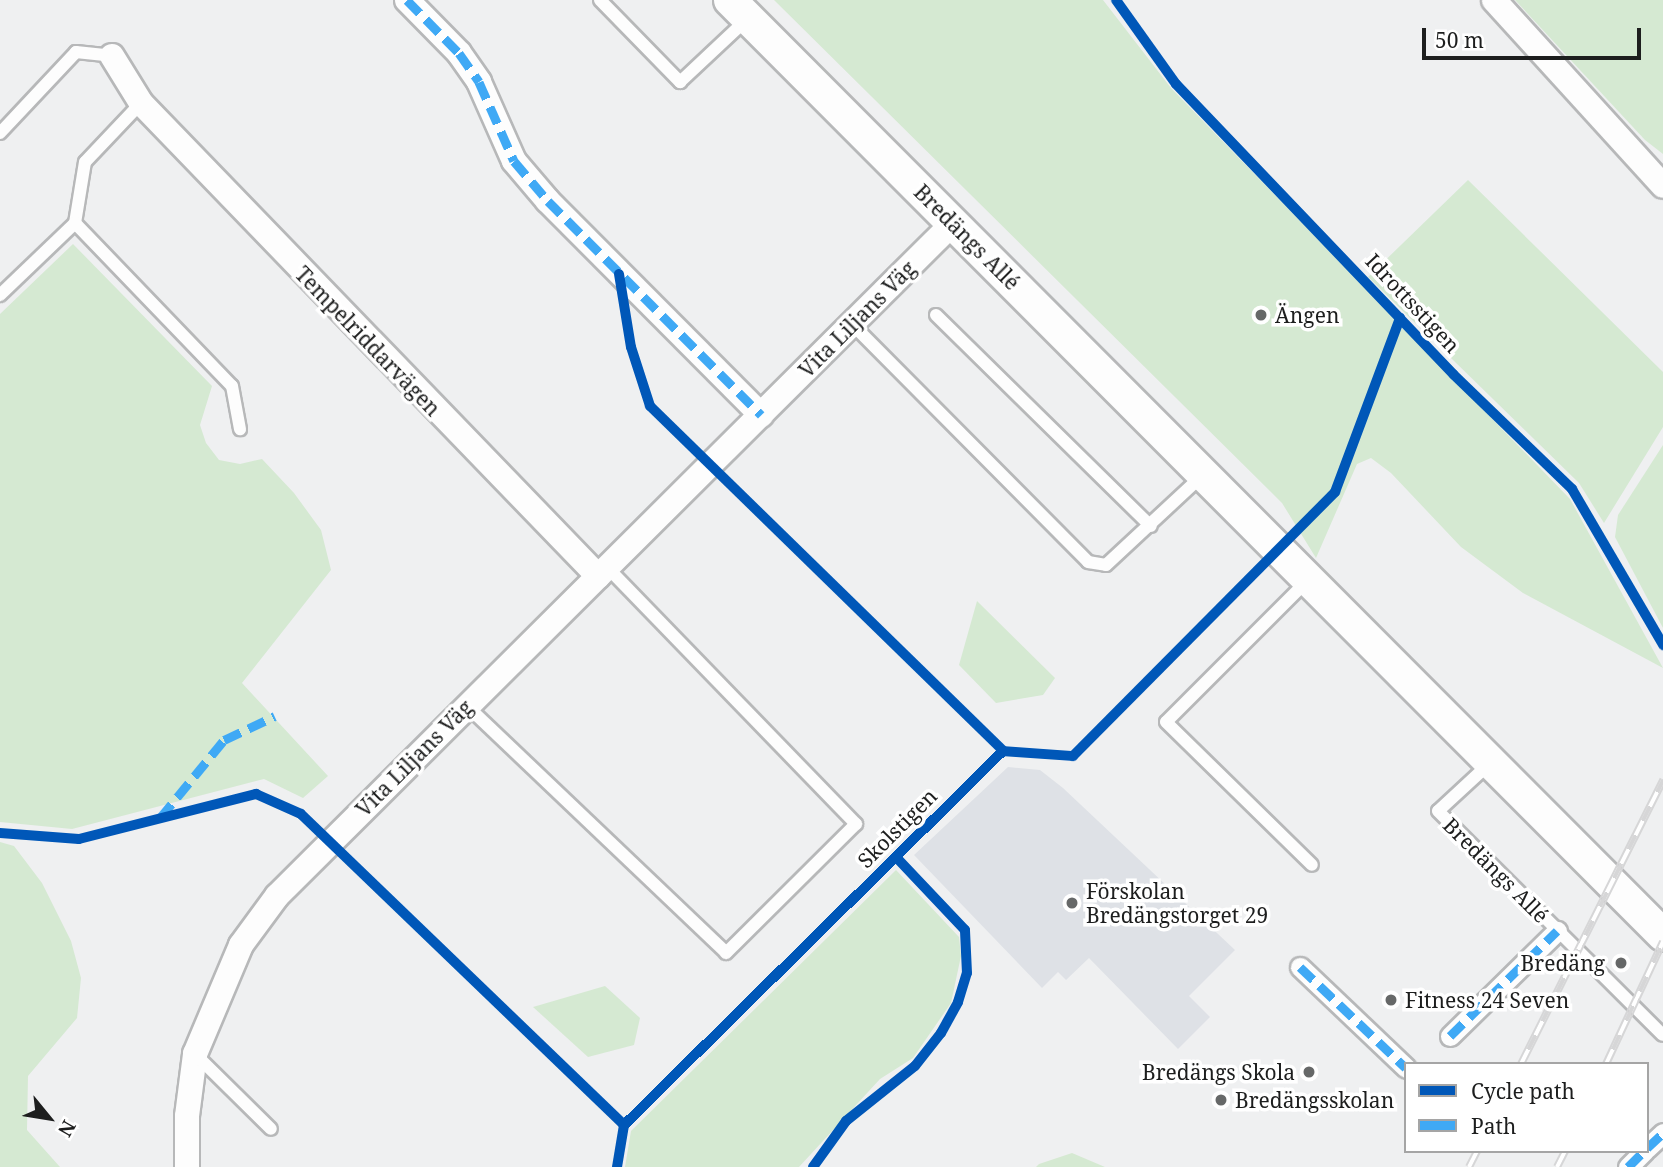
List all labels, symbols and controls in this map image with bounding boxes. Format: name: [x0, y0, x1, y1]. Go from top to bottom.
scale bar: [1425, 14, 1644, 58]
text: 50 m: [1435, 26, 1484, 54]
street label: Bredängs Allé: [909, 179, 1025, 295]
street label: Idrottsstigen: [1361, 248, 1465, 358]
street label: Vita Liljans Väg: [793, 255, 921, 383]
street label: Tempelriddarvägen: [290, 261, 446, 421]
place label: Ängen: [1275, 302, 1339, 328]
marker: Ängen: [1253, 307, 1269, 323]
street label: Vita Liljans Väg: [350, 694, 478, 822]
street label: Skolstigen: [852, 783, 942, 873]
street label: Bredängs Allé: [1438, 812, 1554, 928]
place label: Förskolan Bredängstorget 29: [1086, 878, 1268, 928]
marker: Förskolan Bredängstorget 29: [1064, 895, 1080, 911]
place label: Bredäng: [1521, 950, 1605, 976]
marker: Bredäng: [1611, 953, 1631, 973]
place label: Fitness 24 Seven: [1405, 987, 1569, 1013]
marker: Fitness 24 Seven: [1383, 992, 1399, 1008]
place label: Bredängs Skola: [1142, 1059, 1295, 1085]
legend: [1404, 1062, 1649, 1153]
marker: Bredängs Skola: [1301, 1064, 1317, 1080]
text: Cycle path: [1471, 1077, 1575, 1105]
north arrow: [14, 1083, 84, 1153]
place label: Bredängsskolan: [1235, 1087, 1394, 1113]
marker: Bredängsskolan: [1213, 1092, 1229, 1108]
text: Path: [1471, 1112, 1516, 1140]
text: N: [52, 1116, 82, 1141]

